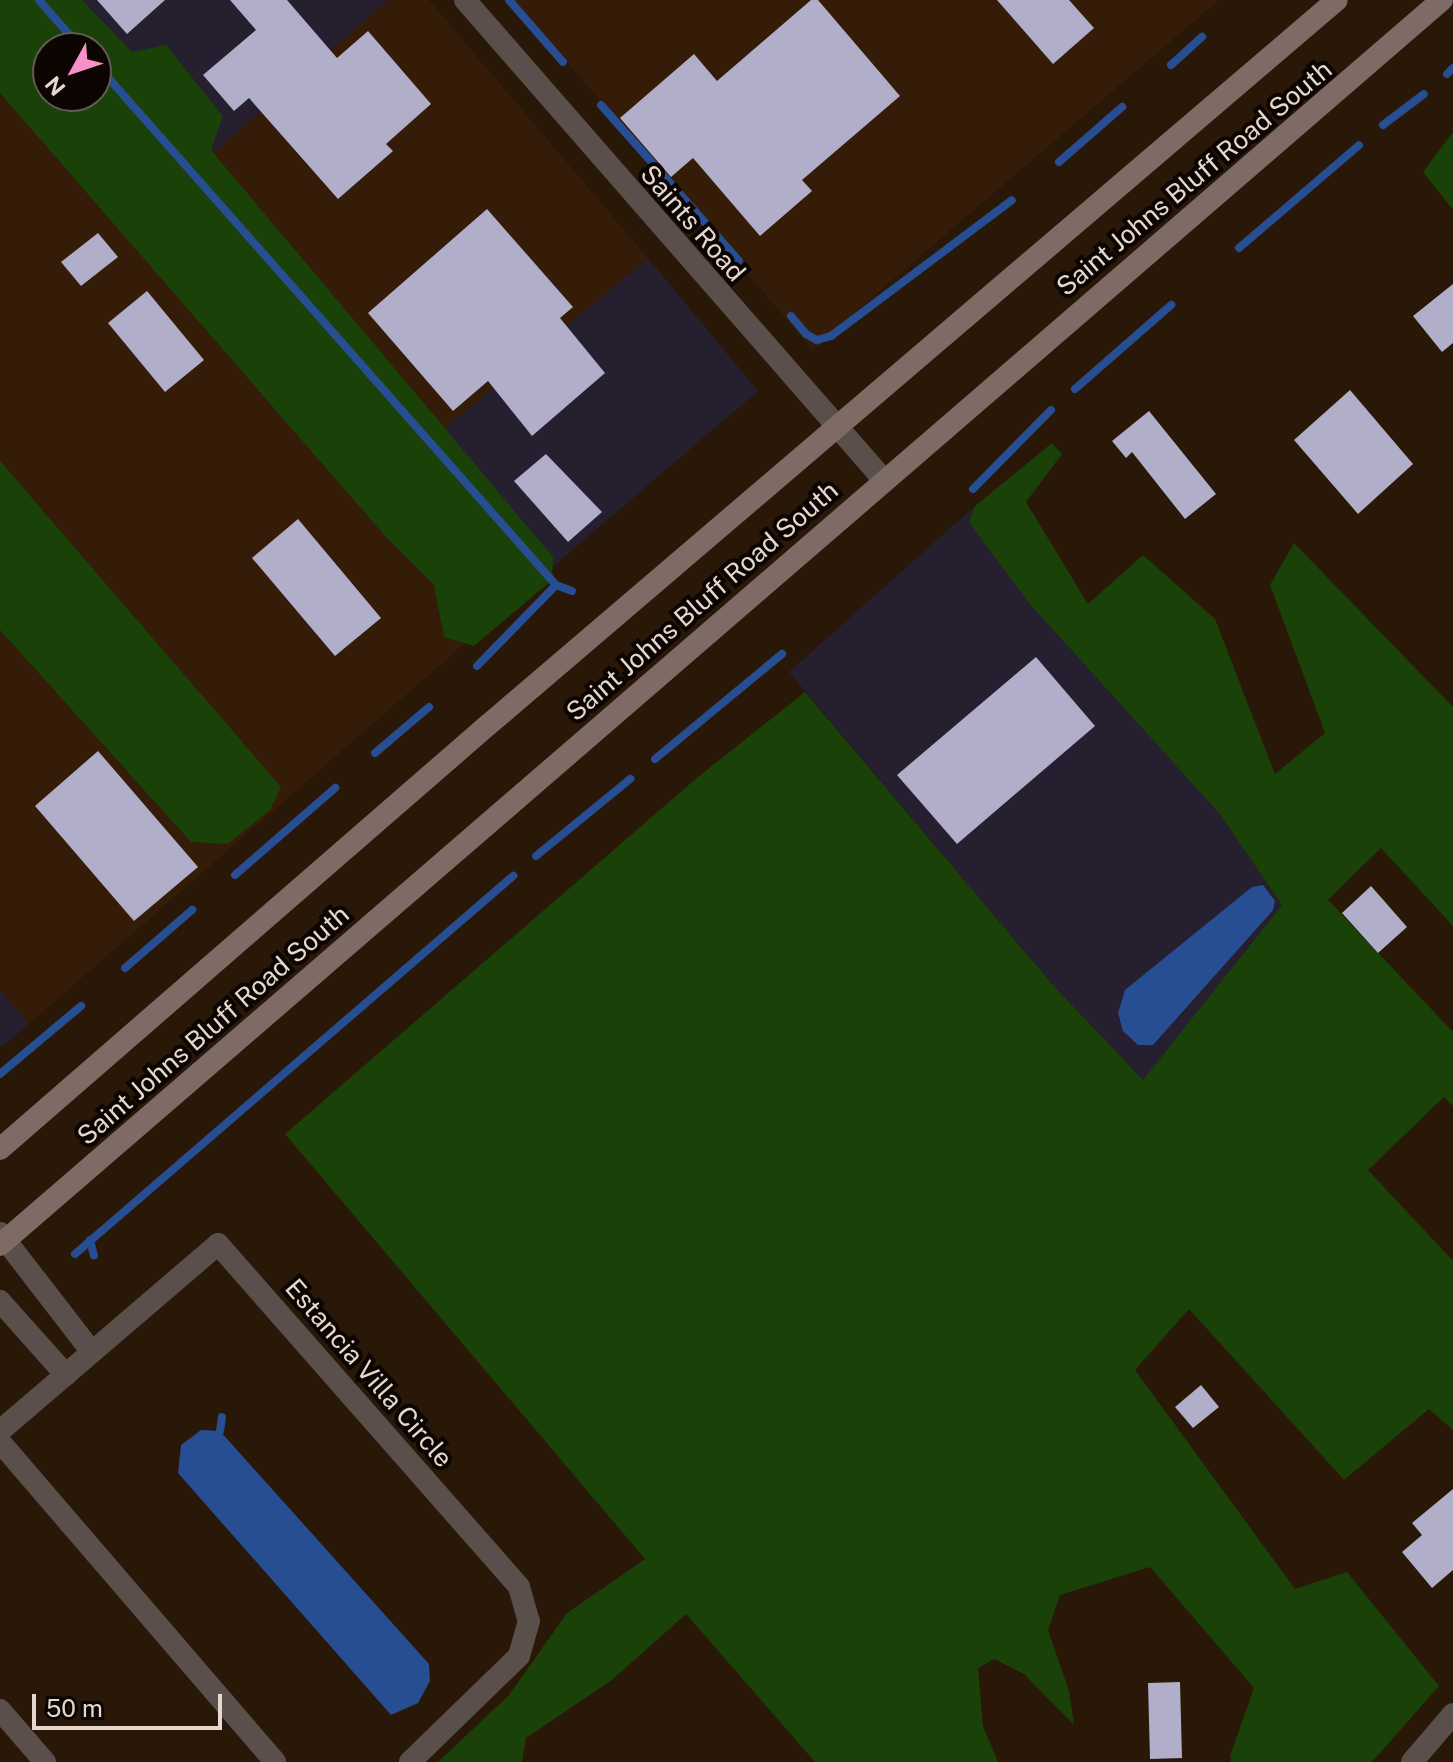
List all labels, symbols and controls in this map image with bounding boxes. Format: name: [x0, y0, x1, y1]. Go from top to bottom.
north arrow: [32, 32, 112, 112]
street label: Saint Johns Bluff Road South: [1050, 54, 1338, 302]
text: N: [40, 71, 71, 101]
street label: Saints Road: [634, 158, 752, 288]
street label: Saint Johns Bluff Road South: [560, 475, 844, 727]
street label: Saint Johns Bluff Road South: [71, 899, 355, 1151]
street label: Estancia Villa Circle: [279, 1272, 459, 1474]
scale bar: [36, 1678, 226, 1728]
text: 50 m: [46, 1694, 103, 1722]

